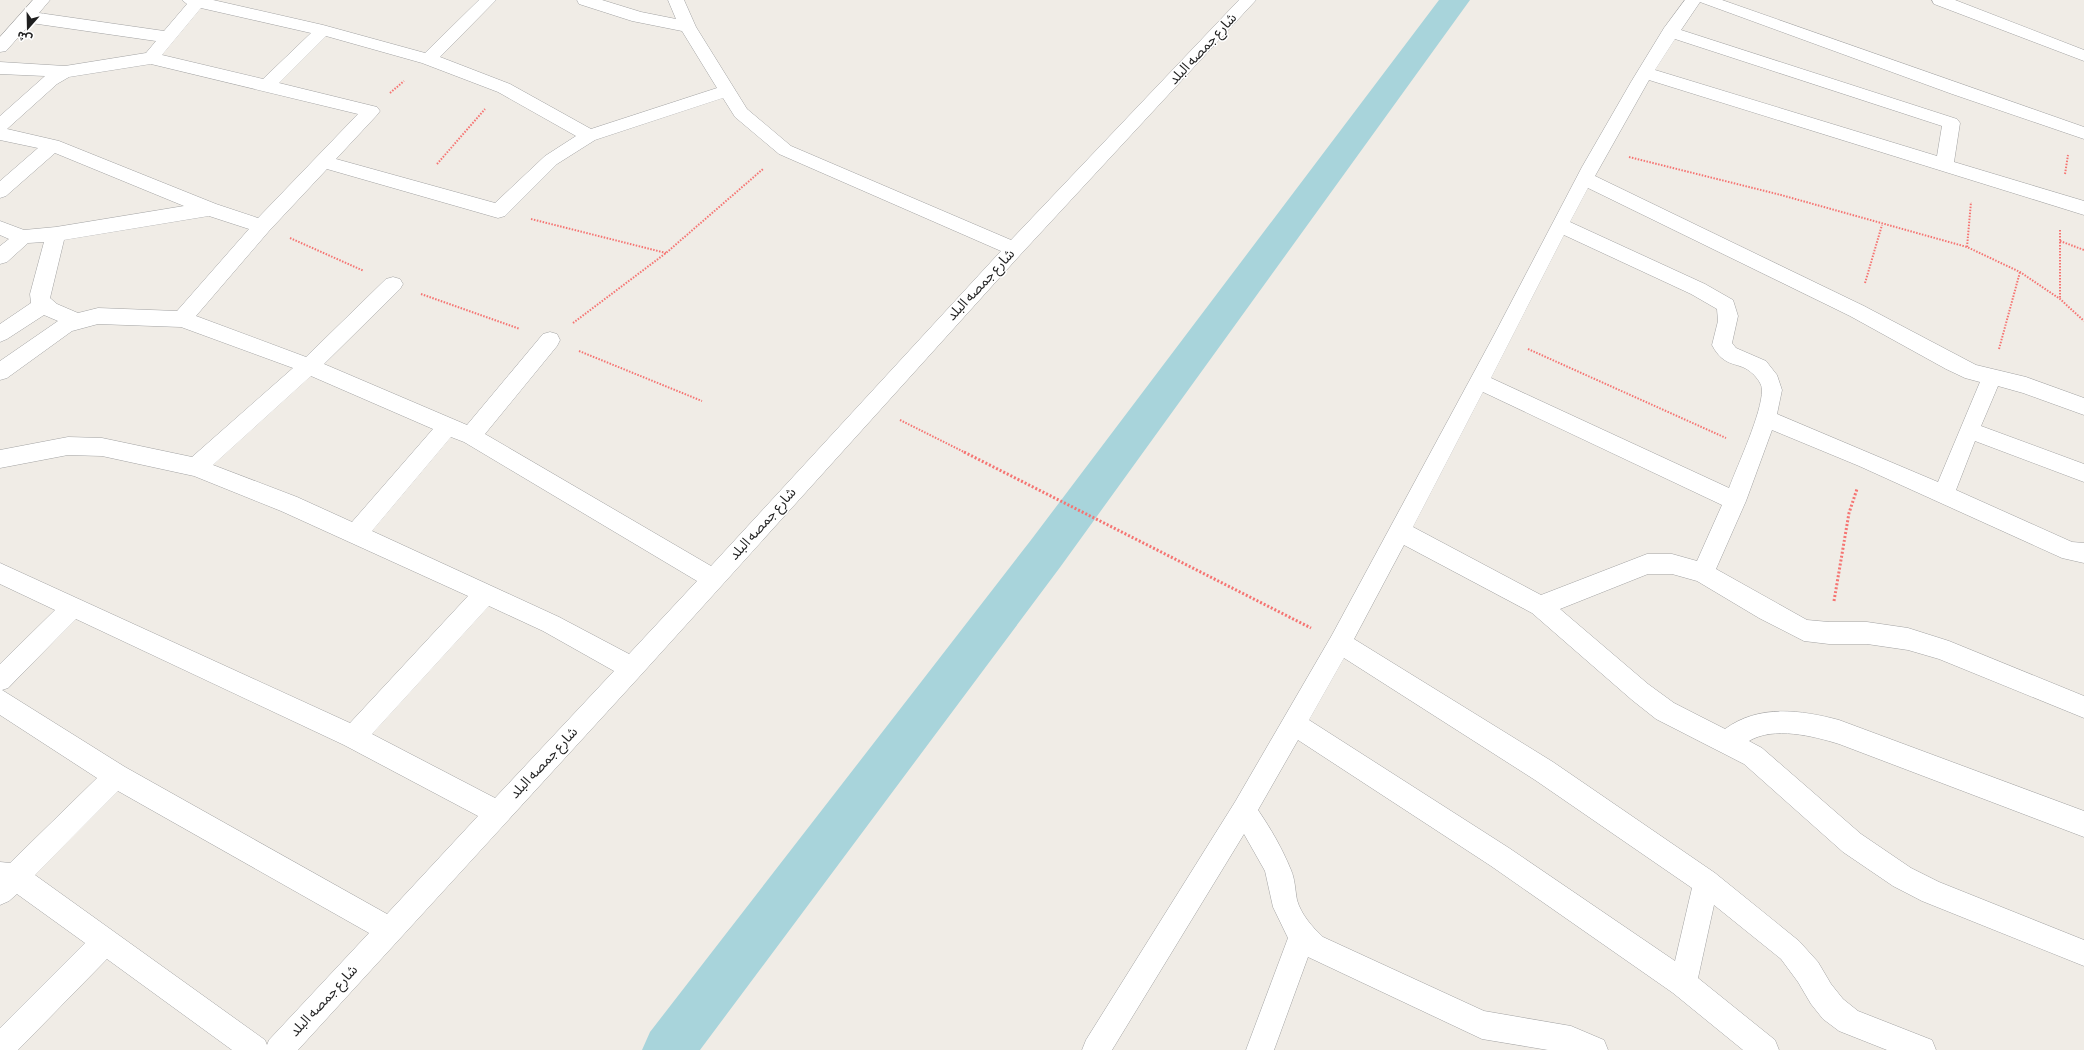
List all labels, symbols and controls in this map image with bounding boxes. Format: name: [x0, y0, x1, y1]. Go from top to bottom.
north arrow: [8, 8, 48, 48]
street label: شارع جمصه البلد: [1167, 11, 1242, 89]
text: ش: [16, 28, 34, 45]
street label: شارع جمصه البلد: [945, 247, 1020, 325]
street label: شارع جمصه البلد: [727, 485, 801, 565]
street label: شارع جمصه البلد: [508, 725, 583, 803]
street label: شارع جمصه البلد: [288, 963, 363, 1041]

